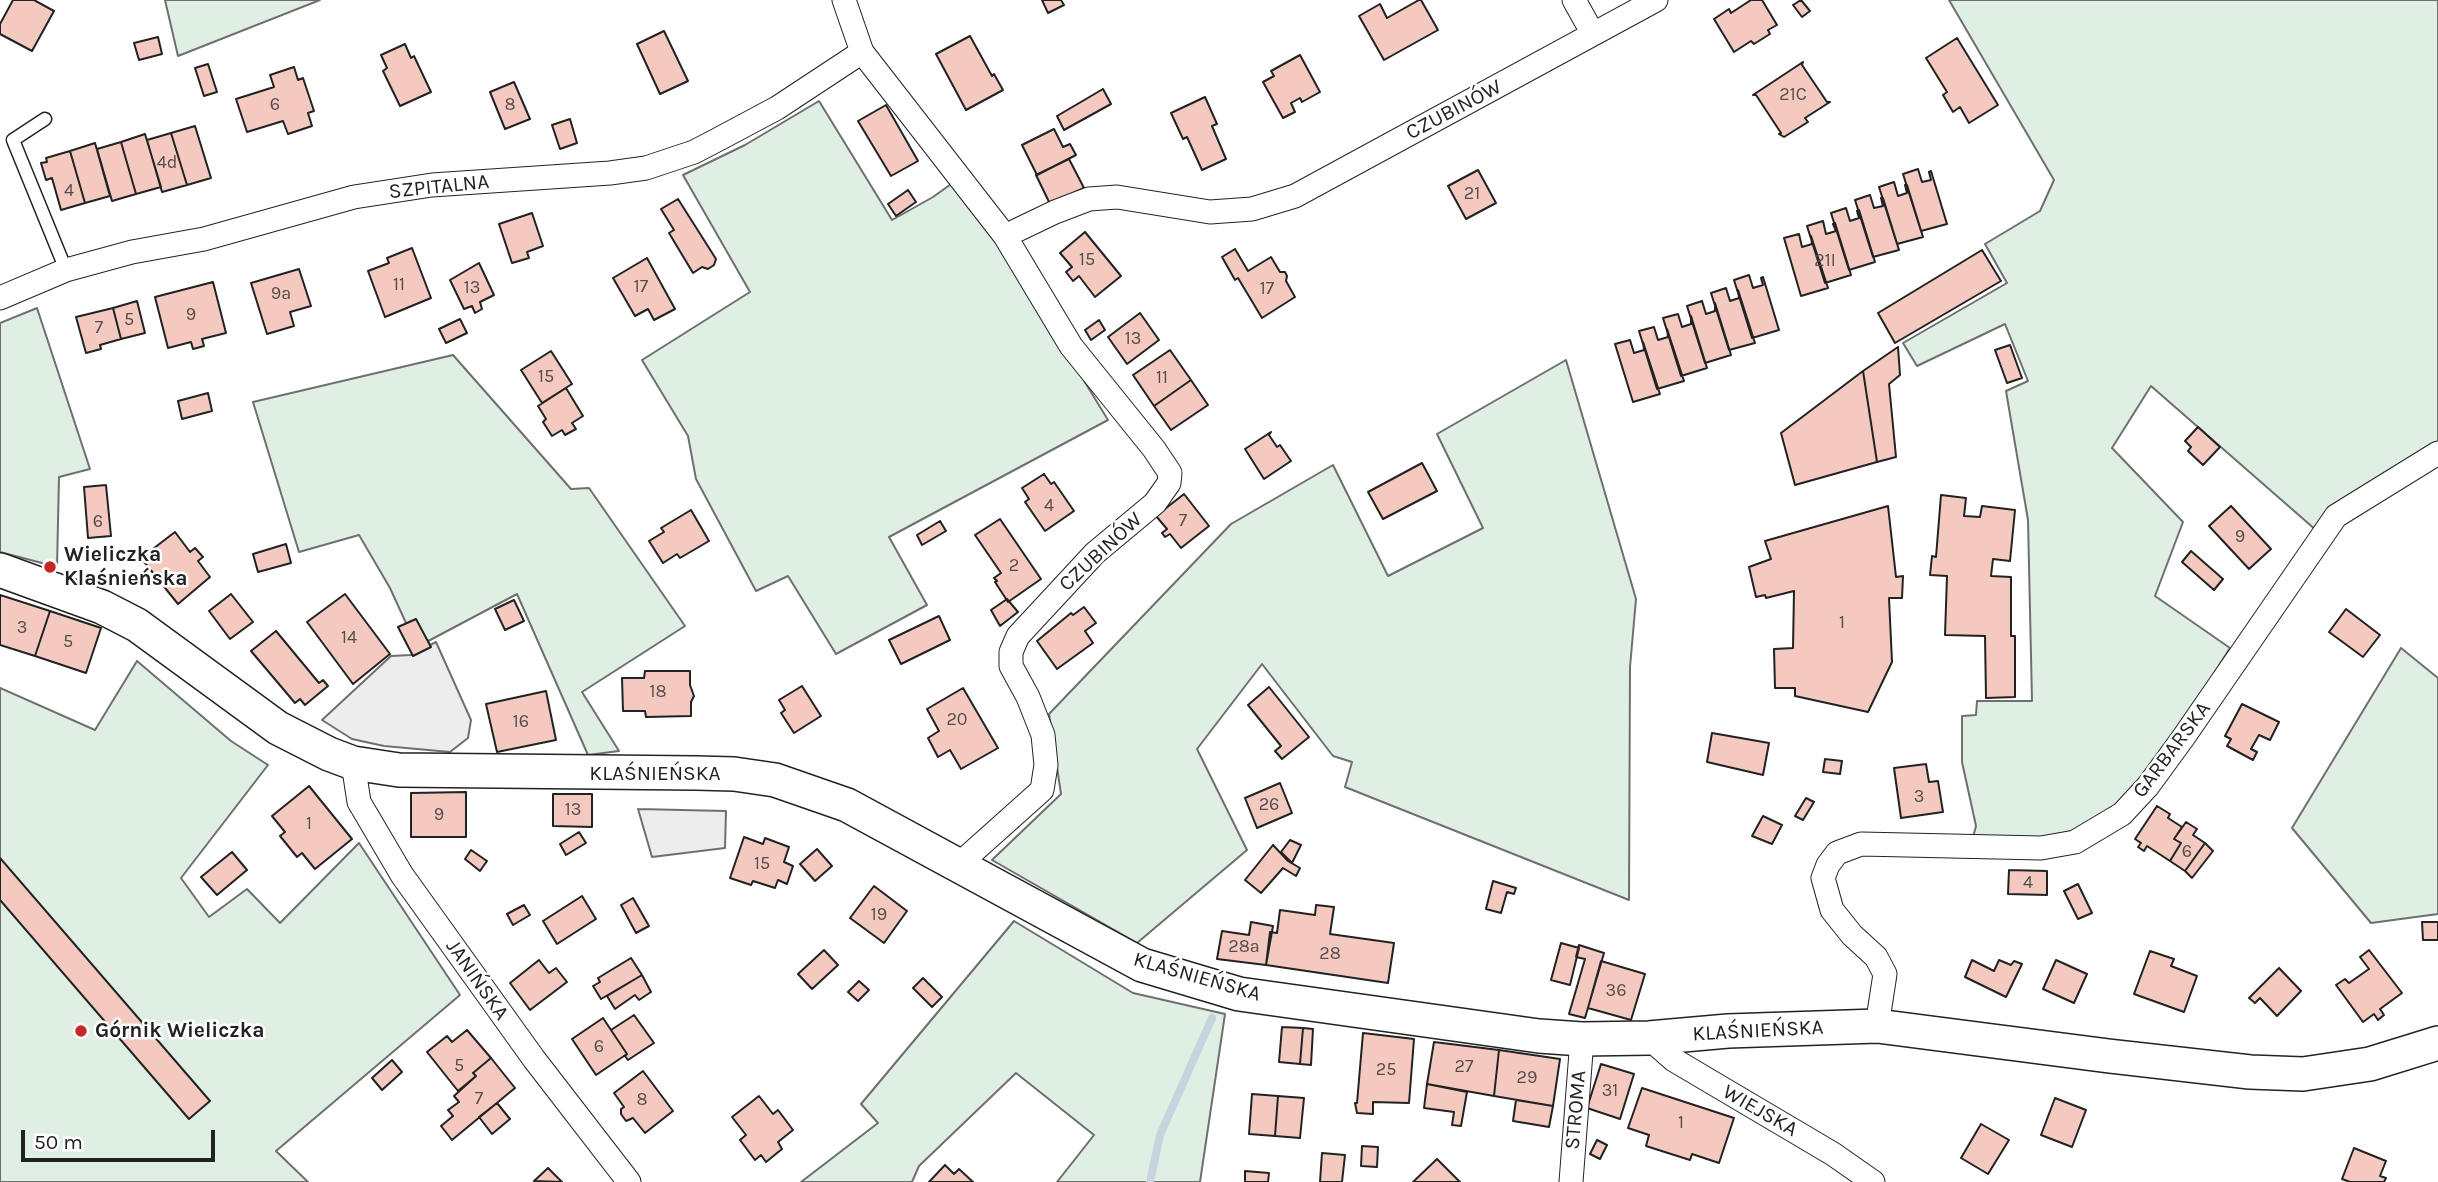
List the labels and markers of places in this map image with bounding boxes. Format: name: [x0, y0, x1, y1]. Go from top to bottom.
place label: Wieliczka Klaśnieńska: [64, 542, 187, 592]
marker: Wieliczka Klaśnieńska: [42, 559, 58, 575]
place label: Górnik Wieliczka: [95, 1018, 264, 1044]
marker: Górnik Wieliczka: [73, 1023, 89, 1039]

